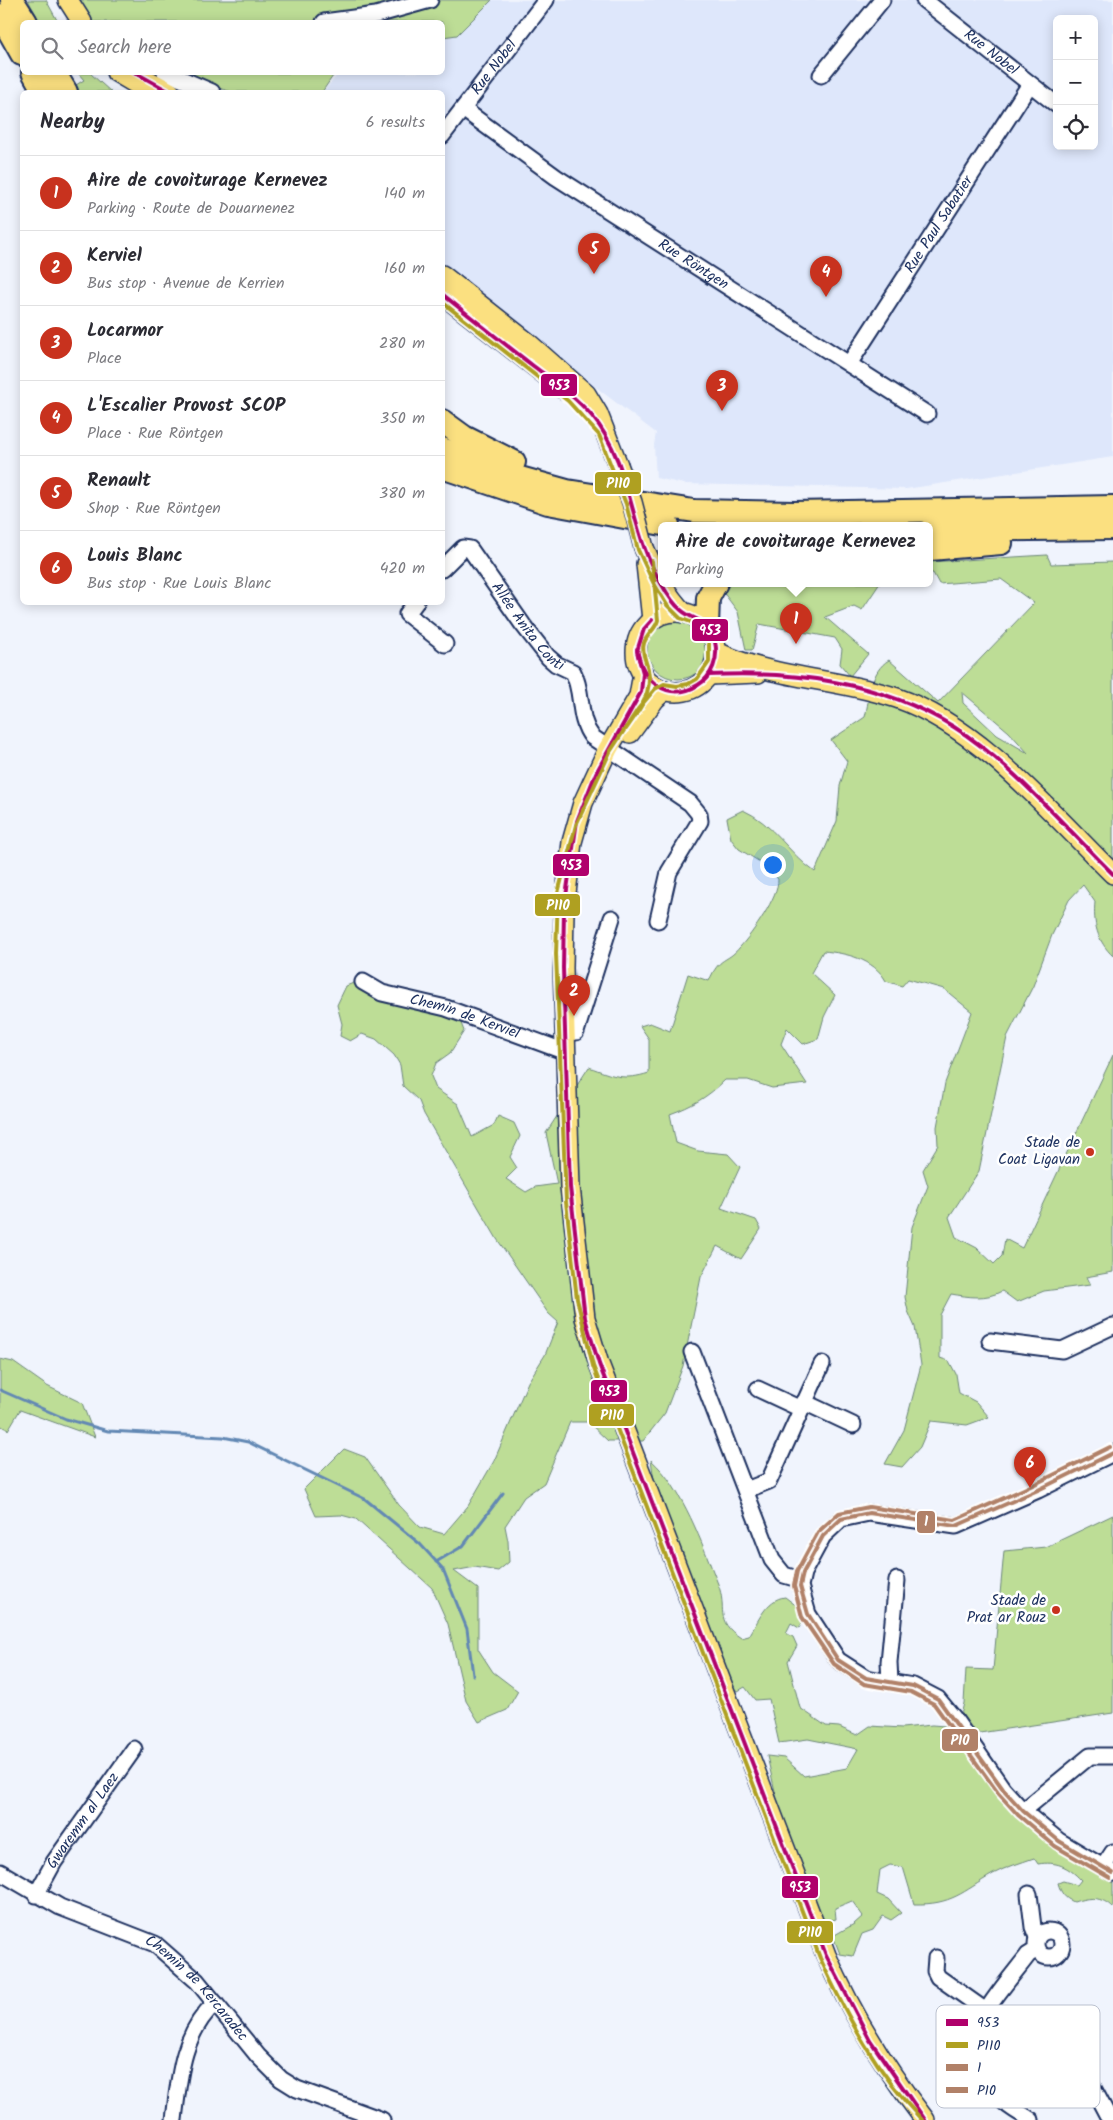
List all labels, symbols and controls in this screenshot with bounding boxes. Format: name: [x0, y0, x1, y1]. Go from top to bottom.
map controls: [1053, 15, 1098, 150]
button: +: [1053, 15, 1098, 60]
search box: [20, 20, 445, 75]
street label: Rue Nobel: [958, 23, 1024, 82]
text: Search here: [78, 33, 172, 63]
icon: search: [38, 34, 66, 62]
street label: Rue Nobel: [465, 35, 523, 100]
button: −: [1053, 60, 1098, 105]
button: locate: [1053, 105, 1098, 150]
text: Nearby: [40, 106, 105, 139]
text: 6 results: [366, 110, 425, 135]
text: Aire de covoiturage Kernevez: [87, 166, 328, 196]
street label: Rue Paul Sabatier: [899, 170, 980, 278]
text: 1: [54, 181, 58, 206]
text: 140 m: [384, 181, 425, 206]
text: Parking · Route de Douarnenez: [87, 196, 295, 221]
pin: 5: [578, 233, 610, 274]
street label: Rue Röntgen: [653, 233, 733, 296]
text: Kerviel: [87, 241, 142, 271]
text: 2: [51, 256, 61, 281]
text: 160 m: [384, 256, 425, 281]
pin: 4: [810, 256, 842, 297]
text: Bus stop · Avenue de Kerrien: [87, 271, 285, 296]
text: Locarmor: [87, 316, 163, 346]
text: 3: [52, 331, 60, 356]
text: 280 m: [379, 331, 425, 356]
text: Place: [87, 346, 121, 371]
pin: 3: [706, 370, 738, 411]
line badge: 953: [540, 373, 578, 397]
text: 953: [548, 375, 570, 397]
text: L'Escalier Provost SCOP: [87, 391, 285, 421]
text: 4: [52, 406, 60, 431]
text: 350 m: [380, 406, 425, 431]
text: Place · Rue Röntgen: [87, 421, 223, 446]
text: Renault: [87, 466, 151, 496]
line badge: P110: [594, 471, 642, 495]
text: P110: [606, 473, 630, 495]
text: 5: [52, 481, 60, 506]
text: 380 m: [379, 481, 425, 506]
text: Shop · Rue Röntgen: [87, 496, 221, 521]
popup: [658, 522, 933, 587]
text: Aire de covoiturage Kernevez: [675, 527, 916, 557]
text: Louis Blanc: [87, 541, 183, 571]
text: 6: [52, 556, 60, 581]
text: 420 m: [380, 556, 425, 581]
text: Parking: [675, 557, 724, 582]
text: Bus stop · Rue Louis Blanc: [87, 571, 271, 596]
street label: Allée Anita Conti: [485, 577, 569, 679]
pin: 1: [780, 603, 812, 644]
line badge: 953: [691, 618, 729, 642]
text: 953: [699, 620, 721, 642]
your location: [760, 852, 786, 878]
line badge: 953: [552, 853, 590, 877]
text: 953: [560, 855, 582, 877]
line badge: P110: [534, 893, 581, 917]
text: P110: [546, 895, 570, 917]
pin: 2: [558, 975, 590, 1016]
street label: Chemin de Kerviel: [407, 988, 523, 1046]
place label: Stade de Coat Ligavan: [998, 1131, 1080, 1172]
marker: Stade de Coat Ligavan: [1084, 1146, 1096, 1158]
line badge: 953: [590, 1379, 628, 1403]
text: 953: [598, 1381, 620, 1403]
line badge: P110: [588, 1403, 635, 1427]
text: P110: [600, 1405, 624, 1427]
pin: 6: [1014, 1447, 1046, 1488]
line badge: 1: [916, 1510, 936, 1534]
text: 1: [924, 1511, 929, 1533]
place label: Stade de Prat ar Rouz: [967, 1589, 1046, 1630]
marker: Stade de Prat ar Rouz: [1050, 1604, 1062, 1616]
line badge: P10: [941, 1728, 979, 1752]
text: P10: [950, 1730, 970, 1752]
street label: Gwaremm al Laez: [40, 1767, 126, 1873]
line badge: 953: [781, 1875, 819, 1899]
text: 953: [789, 1877, 811, 1899]
line badge: P110: [786, 1920, 834, 1944]
text: P110: [798, 1922, 822, 1944]
street label: Chemin de Kercaradec: [141, 1929, 254, 2047]
legend: [936, 2005, 1100, 2108]
text: 953: [977, 2012, 999, 2034]
text: P110: [977, 2035, 1000, 2057]
text: 1: [977, 2057, 981, 2079]
text: P10: [977, 2080, 996, 2102]

